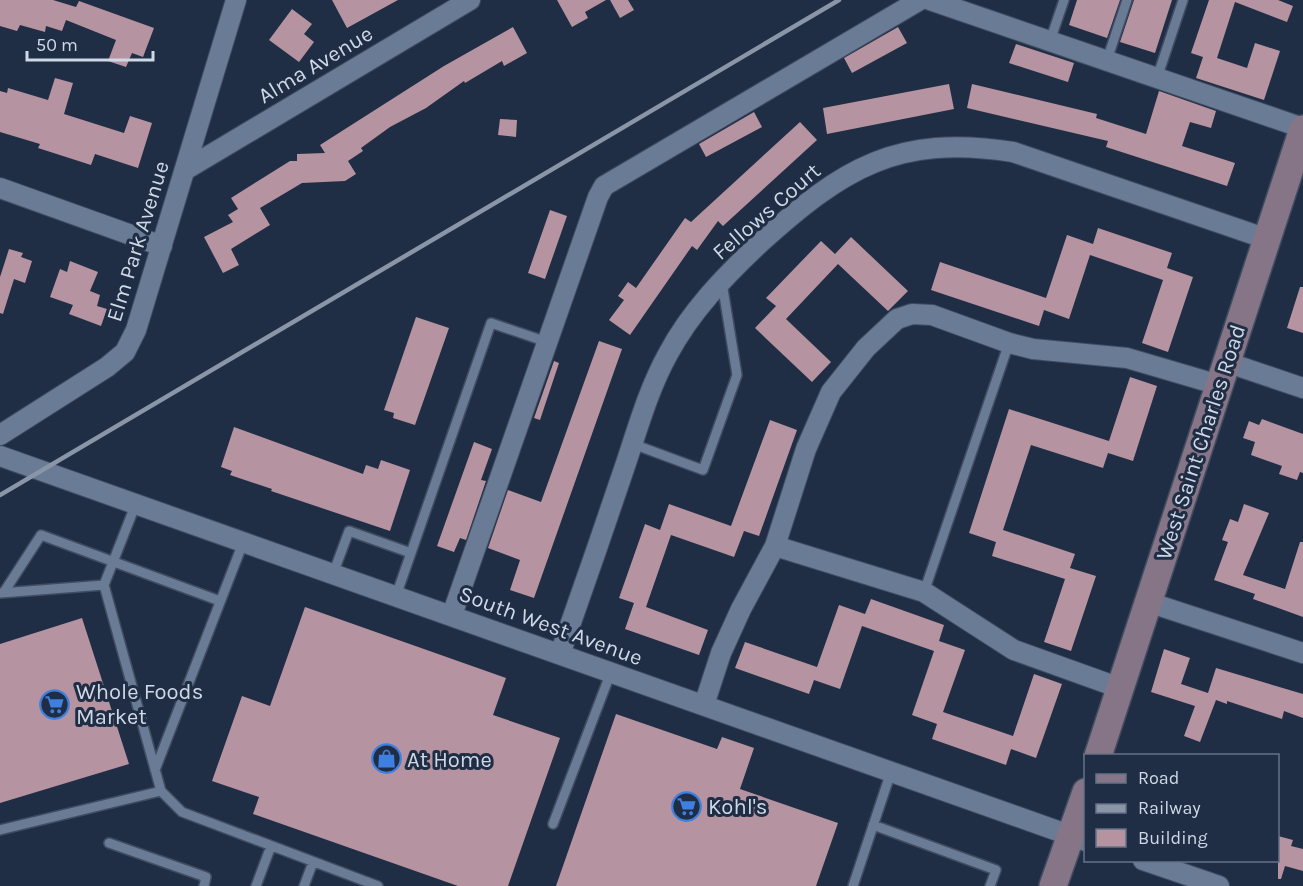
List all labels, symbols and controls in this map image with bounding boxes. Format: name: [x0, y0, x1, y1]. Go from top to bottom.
street label: Alma Avenue: [253, 20, 378, 109]
scale bar: [27, 24, 153, 62]
text: 50 m: [36, 34, 78, 56]
street label: Elm Park Avenue: [101, 158, 175, 325]
street label: Fellows Court: [707, 158, 826, 266]
street label: West Saint Charles Road: [1151, 321, 1251, 563]
street label: South West Avenue: [455, 581, 646, 671]
place label: Whole Foods Market: [76, 679, 203, 730]
supermarket icon: Whole Foods Market: [39, 688, 71, 720]
shop icon: At Home: [370, 743, 402, 775]
place label: At Home: [407, 747, 492, 773]
legend: [1084, 754, 1279, 862]
text: Road: [1138, 767, 1179, 789]
supermarket icon: Kohl's: [671, 790, 703, 822]
place label: Kohl's: [708, 794, 767, 820]
text: Railway: [1138, 797, 1201, 819]
text: Building: [1138, 827, 1208, 849]

